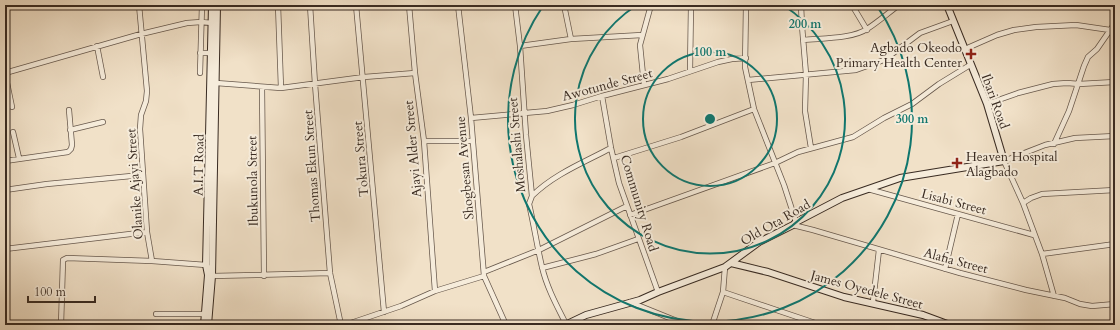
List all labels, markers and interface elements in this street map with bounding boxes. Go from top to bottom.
text: 200 m [789,16,822,32]
place label: Agbado Okeodo Primary Health Center [836,39,962,72]
text: 100 m [694,44,727,60]
marker: Agbado Okeodo Primary Health Center [965,48,977,60]
street label: Awotunde Street [560,64,654,106]
street label: Ibari Road [977,71,1013,132]
street label: Moshalashi Street [504,97,530,193]
street label: Ajayi Alder Street [400,100,426,198]
street label: Thomas Ekun Street [299,109,325,223]
text: 300 m [896,111,929,127]
centre of rings [703,112,717,126]
street label: Shogbesan Avenue [451,115,478,220]
street label: Tokura Street [349,120,373,197]
street label: Olanike Ajayi Street [122,128,148,240]
street label: A.I.T Road [189,134,209,196]
street label: Ibukunola Street [243,135,263,227]
place label: Heaven Hospital Alagbado [966,148,1058,181]
street label: Community Road [616,153,662,254]
marker: Heaven Hospital Alagbado [951,157,963,169]
street label: Lisabi Street [919,185,988,219]
street label: Old Ota Road [737,196,814,250]
street label: Alafia Street [922,244,990,278]
street label: James Oyedele Street [807,266,925,314]
scale bar [28,278,95,304]
text: 100 m [34,284,67,300]

